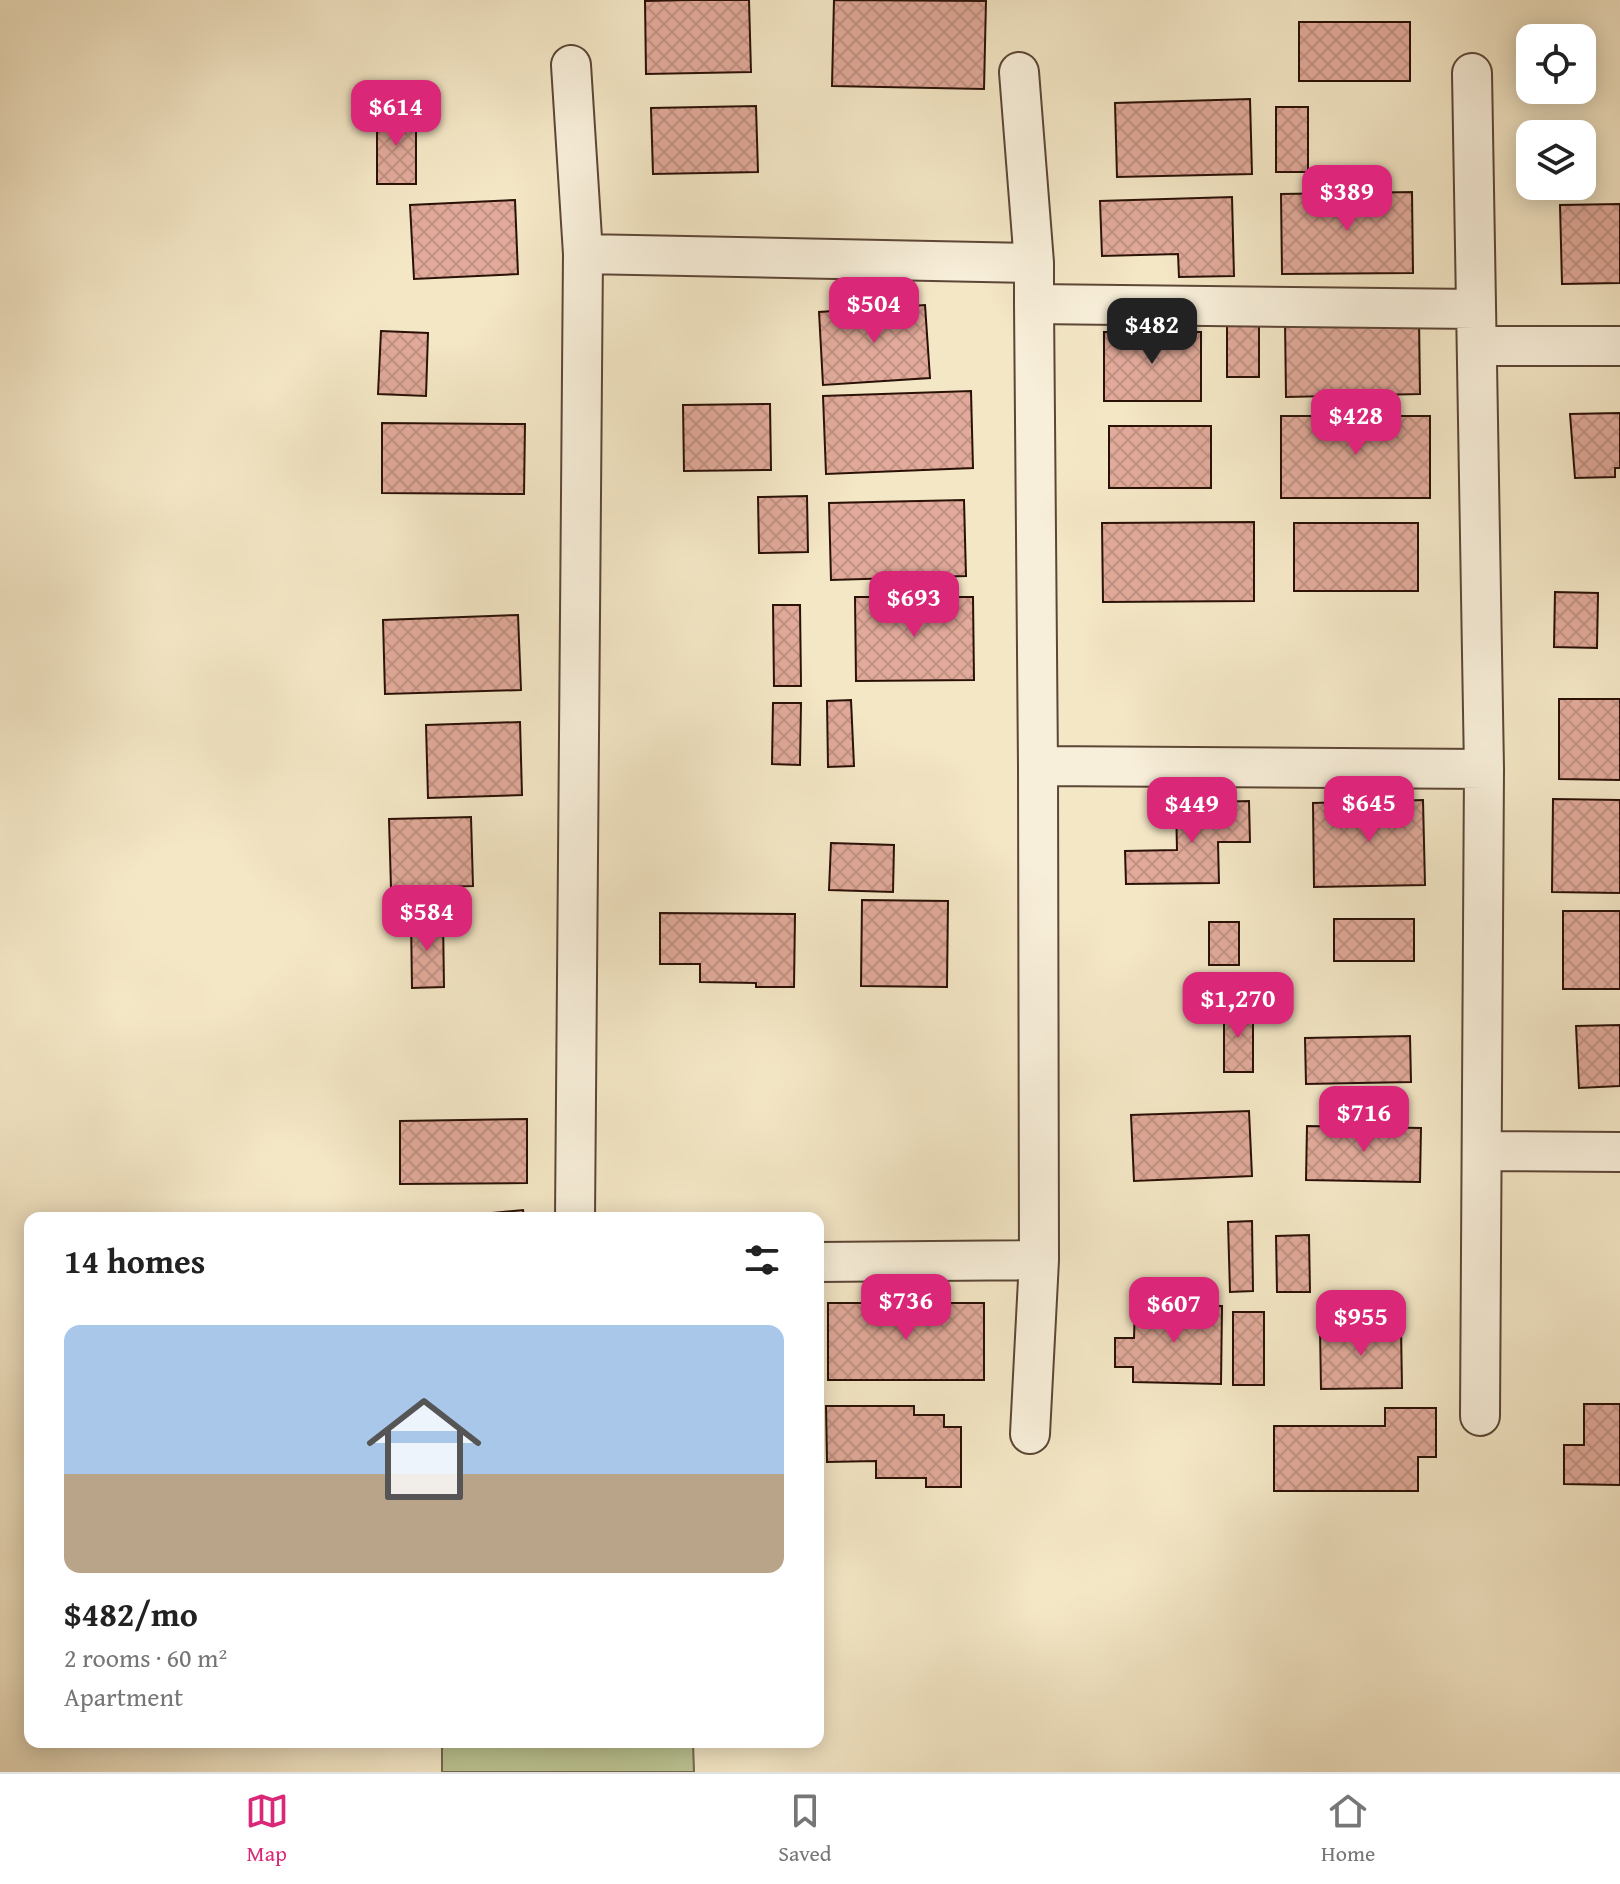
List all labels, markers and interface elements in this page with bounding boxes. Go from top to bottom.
map controls [1516,24,1596,200]
button: locate [1516,24,1596,104]
pin: $614 [349,80,443,148]
text: $614 [369,86,423,125]
button: layers [1516,120,1596,200]
pin: $389 [1300,165,1394,233]
text: $389 [1320,171,1374,210]
pin: $504 [827,277,921,345]
text: $504 [847,283,901,322]
pin: $482 [1105,298,1199,366]
text: $482 [1125,304,1179,343]
pin: $428 [1309,389,1403,457]
text: $428 [1329,395,1383,434]
pin: $693 [867,571,961,639]
text: $693 [887,577,941,616]
pin: $645 [1322,776,1416,844]
pin: $449 [1145,777,1239,845]
text: $645 [1342,782,1396,821]
text: $449 [1165,783,1219,822]
pin: $584 [380,885,474,953]
text: $584 [400,891,454,930]
pin: $1,270 [1173,972,1303,1040]
text: $1,270 [1201,978,1275,1017]
pin: $716 [1317,1086,1411,1154]
text: $716 [1337,1092,1391,1131]
text: 14 homes [64,1236,205,1285]
icon: filters [740,1238,784,1282]
pin: $736 [859,1274,953,1342]
pin: $607 [1127,1277,1221,1345]
text: $736 [879,1280,933,1319]
text: $607 [1147,1283,1201,1322]
pin: $955 [1314,1290,1408,1358]
text: $955 [1334,1296,1388,1335]
icon: home [352,1377,496,1521]
text: $482/mo [64,1589,198,1638]
text: 2 rooms · 60 m² [64,1638,227,1677]
text: Apartment [64,1677,183,1716]
tab: Map [245,1789,289,1869]
tab: Saved [778,1789,832,1869]
tab: Home [1321,1789,1375,1869]

